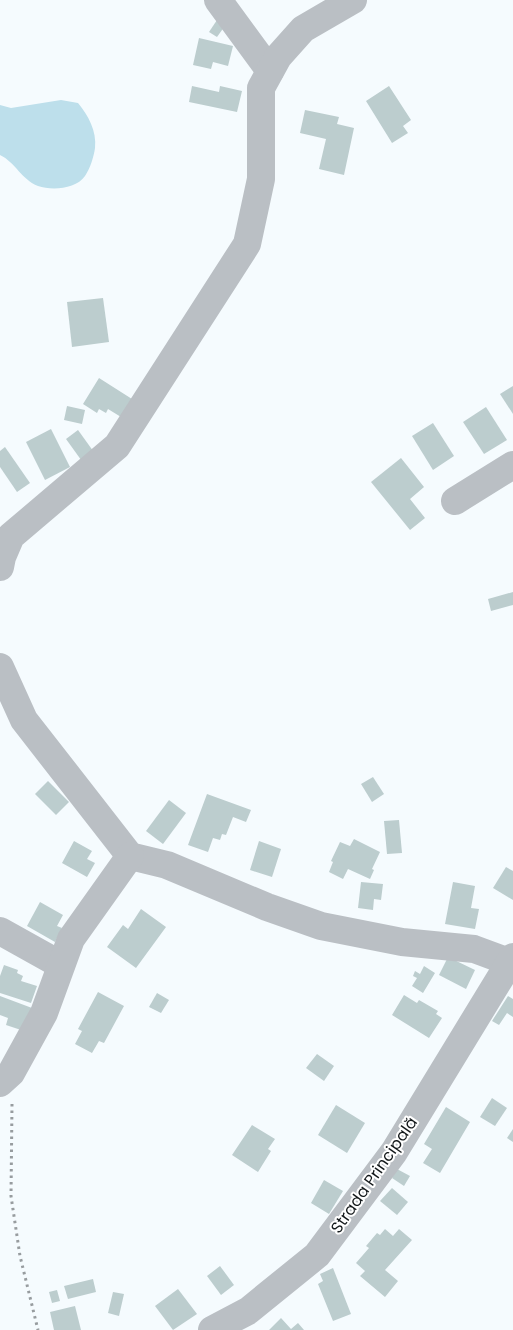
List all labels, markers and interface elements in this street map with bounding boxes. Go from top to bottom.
street label: Strada Principală [325,1112,423,1238]

